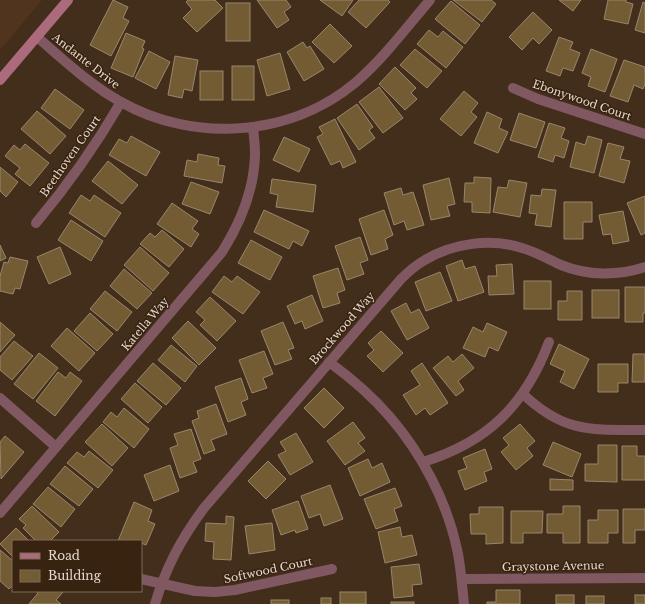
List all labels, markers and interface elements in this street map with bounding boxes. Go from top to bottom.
street label: Andante Drive [49,30,123,92]
street label: Ebonywood Court [531,76,634,124]
street label: Beethoven Court [37,112,104,199]
street label: Brockwood Way [307,289,377,367]
street label: Katella Way [118,294,172,354]
legend [12,540,142,592]
text: Road [48,548,80,563]
street label: Softwood Court [223,554,314,586]
street label: Graystone Avenue [502,558,604,574]
text: Building [48,568,102,583]

